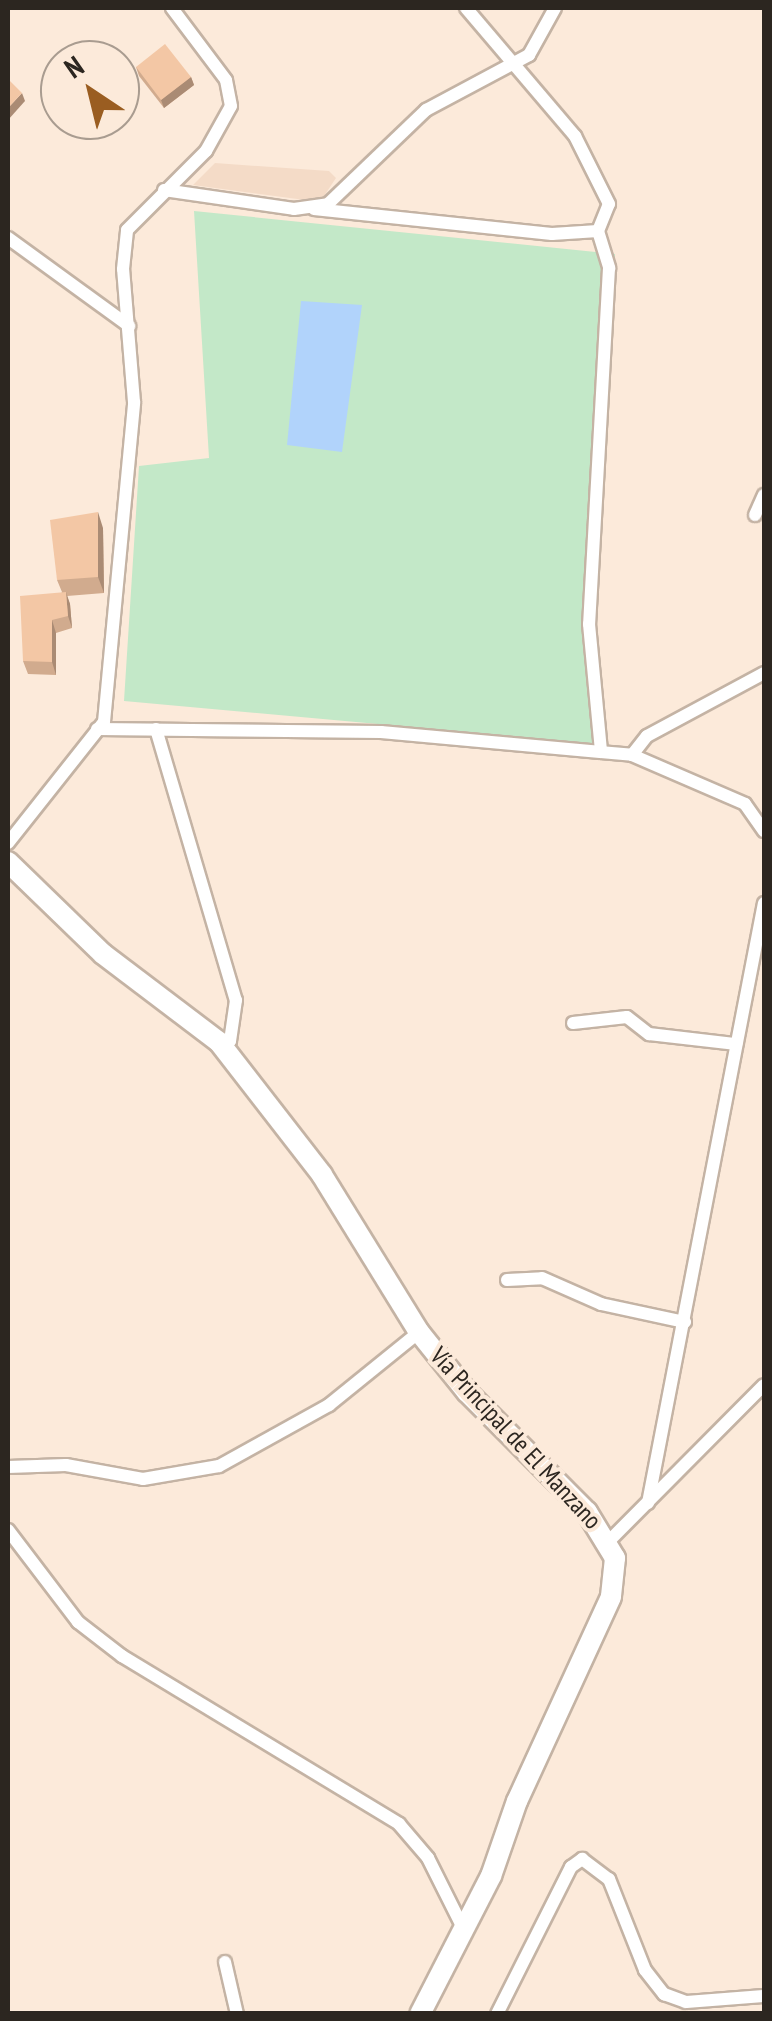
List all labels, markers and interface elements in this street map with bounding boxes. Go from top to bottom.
north arrow [40,40,140,140]
text: N [57,47,90,86]
street label: Vía Principal de El Manzano [424,1341,608,1535]

